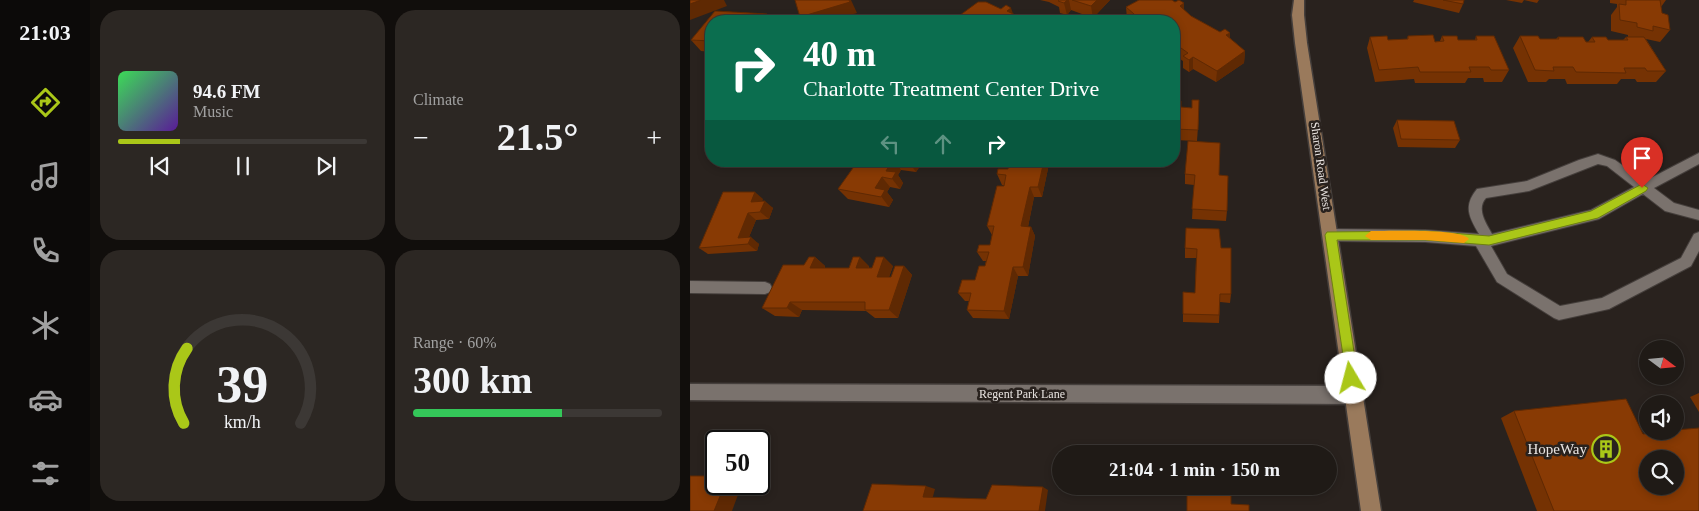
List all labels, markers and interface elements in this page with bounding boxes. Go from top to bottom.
text: 21:03 [19,20,71,45]
icon: right [720,35,785,100]
text: 40 m [803,35,876,74]
text: Charlotte Treatment Center Drive [803,76,1099,101]
text: 94.6 FM [193,81,261,102]
icon: directions [28,85,63,120]
text: Climate [413,91,464,108]
text: Music [193,103,233,120]
text: 21.5° [497,116,578,158]
street label: Sharon Road West [1308,121,1334,212]
text: − [413,122,429,153]
text: + [646,122,662,153]
icon: left [876,130,904,158]
icon: ahead [929,130,957,158]
icon: right [982,130,1010,158]
pin [1621,137,1663,188]
icon: arrive [1628,144,1656,172]
icon: previous [146,152,174,180]
icon: pause [229,152,257,180]
icon: next [312,152,340,180]
icon: music [28,159,63,194]
icon: phone [28,233,63,268]
icon: climate [28,308,63,343]
text: Range · 60% [413,334,497,351]
north arrow [1639,340,1684,385]
map controls [1639,340,1684,495]
position arrow [1324,351,1376,403]
text: 39 [217,356,269,413]
text: 300 km [413,359,532,401]
icon: car [28,382,63,417]
street label: Regent Park Lane [979,387,1065,401]
button: sound [1639,395,1684,440]
text: km/h [224,412,261,432]
speed limit sign: 50 [705,430,770,495]
building icon: HopeWay [1591,434,1621,464]
place label: HopeWay [1527,441,1587,457]
button: search [1639,450,1684,495]
icon: filters [28,456,63,491]
text: 21:04 · 1 min · 150 m [1109,459,1280,480]

